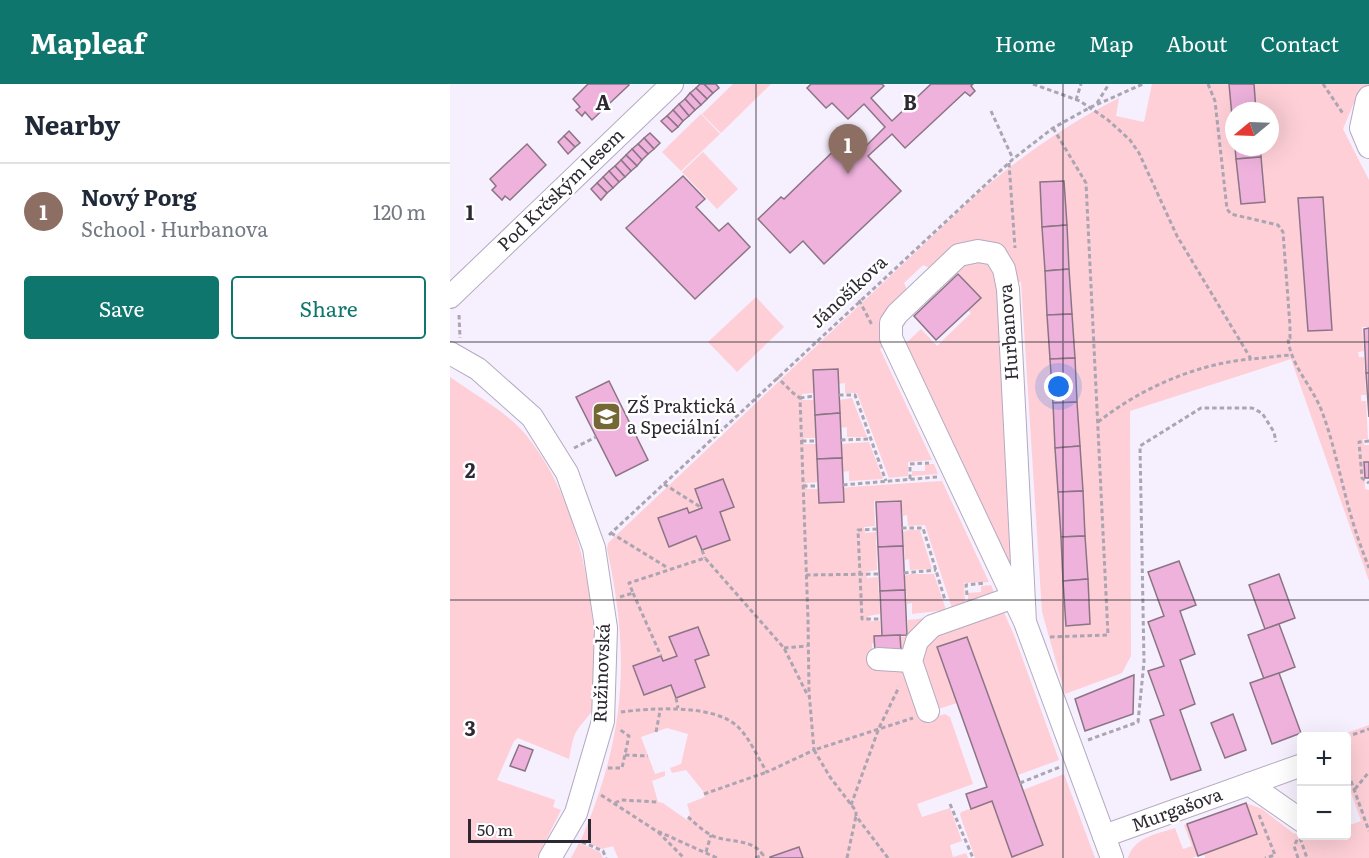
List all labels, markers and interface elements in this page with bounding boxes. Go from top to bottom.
text: Mapleaf [30,21,145,63]
text: Home [995,27,1056,58]
text: Map [1089,27,1133,58]
text: About [1166,27,1228,58]
text: Contact [1261,27,1339,58]
text: A [595,86,611,116]
text: B [903,86,917,116]
north arrow [1225,102,1279,156]
text: Nearby [24,104,120,143]
street label: Pod Krčským lesem [491,121,629,257]
pin: 1 [828,124,868,174]
text: Nový Porg [81,180,196,213]
text: 1 [39,196,48,226]
text: 120 m [373,196,426,226]
text: 1 [466,196,474,226]
text: School · Hurbanova [81,213,268,243]
street label: Jánošíkova [804,248,893,334]
button: Save [24,276,219,339]
button: Share [231,276,426,339]
street label: Hurbanova [991,283,1024,381]
your location [1044,372,1073,401]
place label: ZŠ Praktická a Speciální [627,392,736,440]
school or university icon: ZŠ Praktická a Speciální [590,401,622,433]
text: 2 [465,454,476,484]
street label: Ružinovská [585,622,616,723]
text: 3 [464,712,476,742]
map controls [1297,732,1351,840]
button: + [1297,732,1351,786]
street label: Murgašova [1127,780,1226,838]
button: − [1297,786,1351,840]
scale bar [468,816,591,844]
text: 50 m [477,817,513,841]

